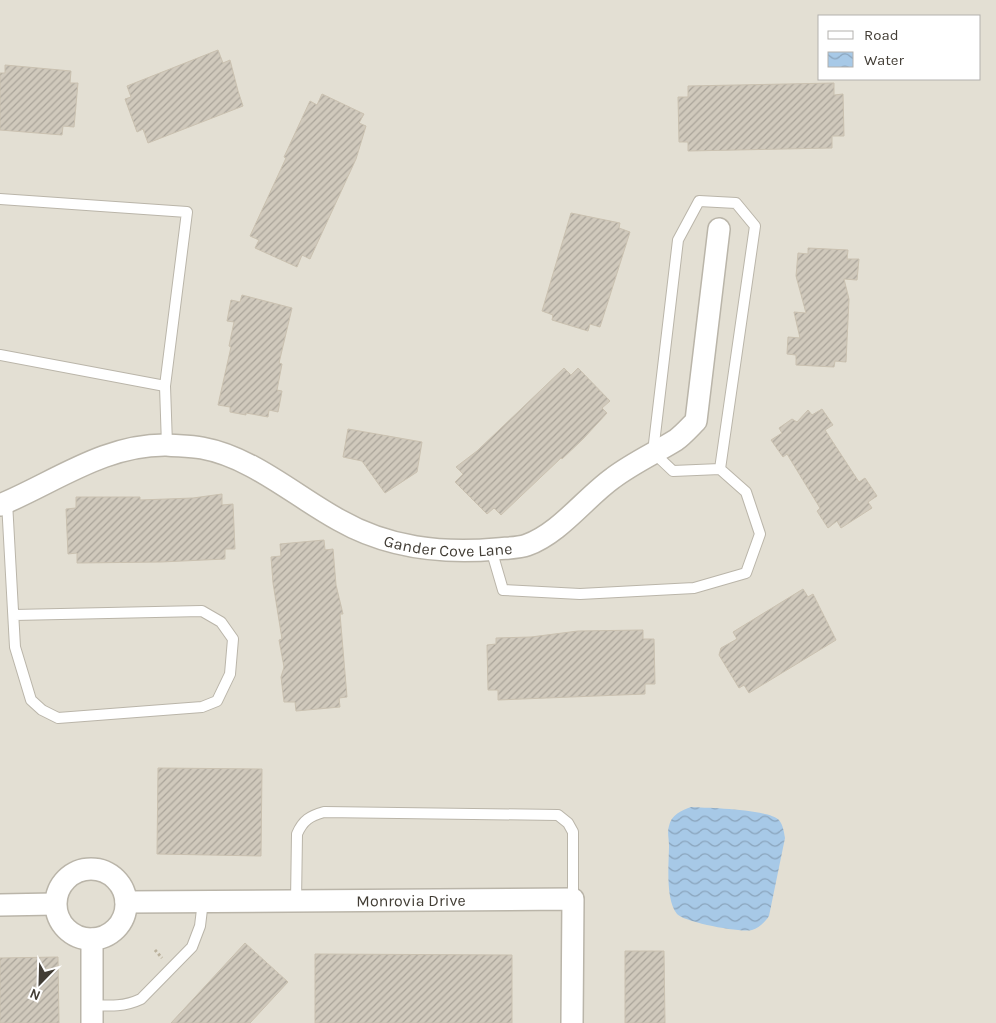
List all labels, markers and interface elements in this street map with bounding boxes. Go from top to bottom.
legend [818,15,981,80]
text: Road [864,26,899,44]
text: Water [864,51,905,69]
street label: Gander Cove Lane [382,531,513,561]
street label: Monrovia Drive [356,891,466,910]
north arrow [15,958,65,1008]
text: N [27,985,43,1004]

